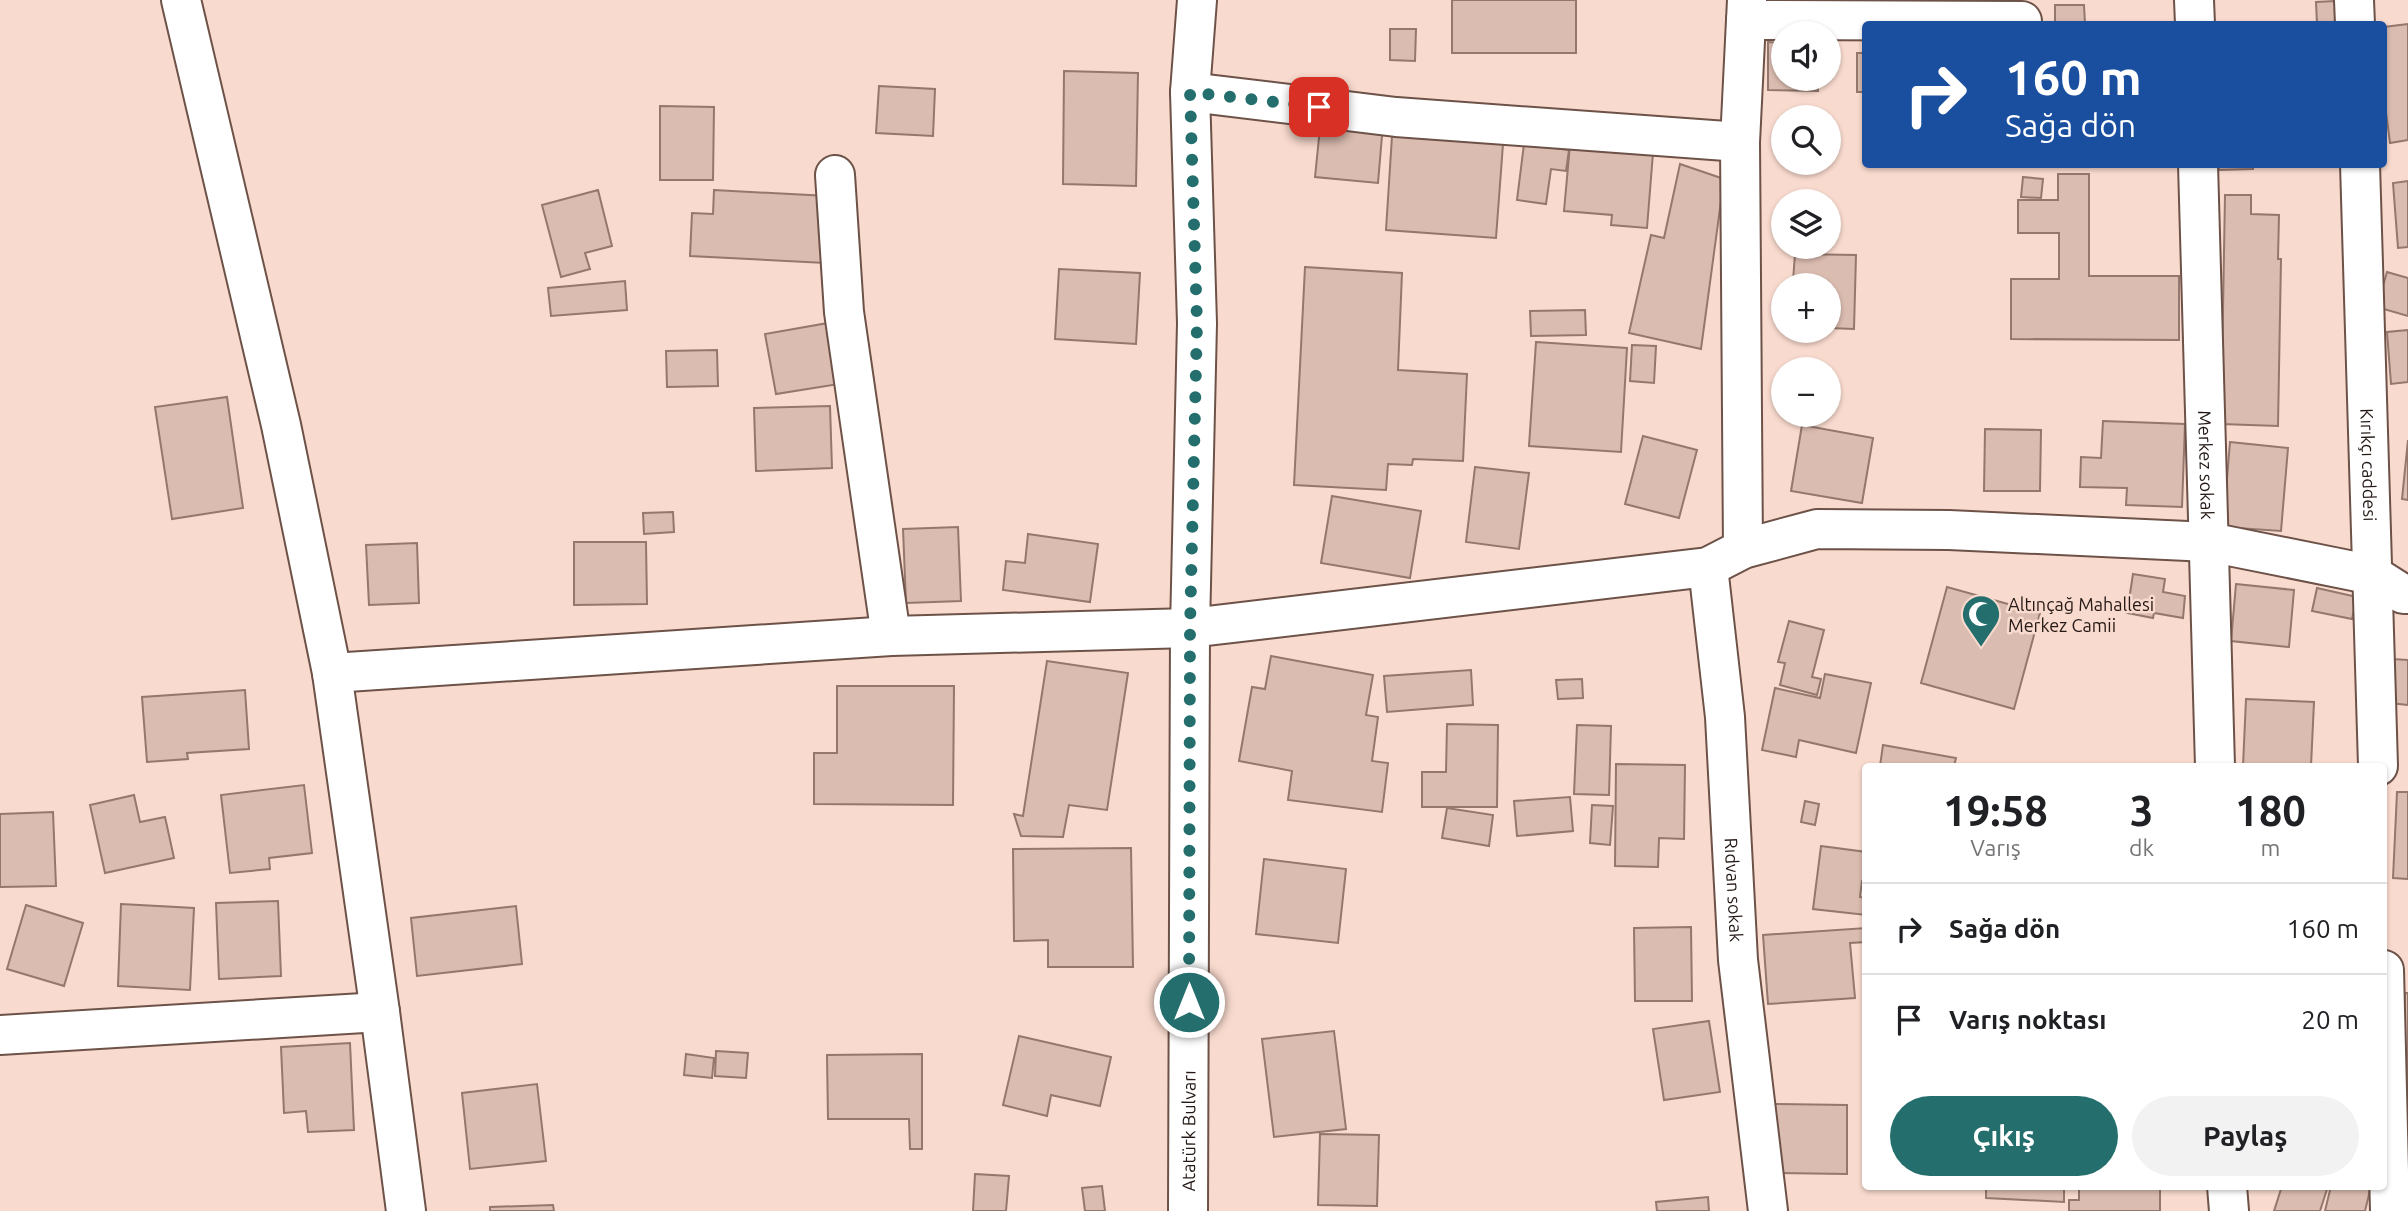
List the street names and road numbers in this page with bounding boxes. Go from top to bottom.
street label: Kırıkçı caddesi [2357,408,2381,522]
street label: Merkez sokak [2195,410,2218,520]
street label: Rıdvan sokak [1721,837,1747,942]
street label: Atatürk Bulvarı [1178,1070,1198,1192]

